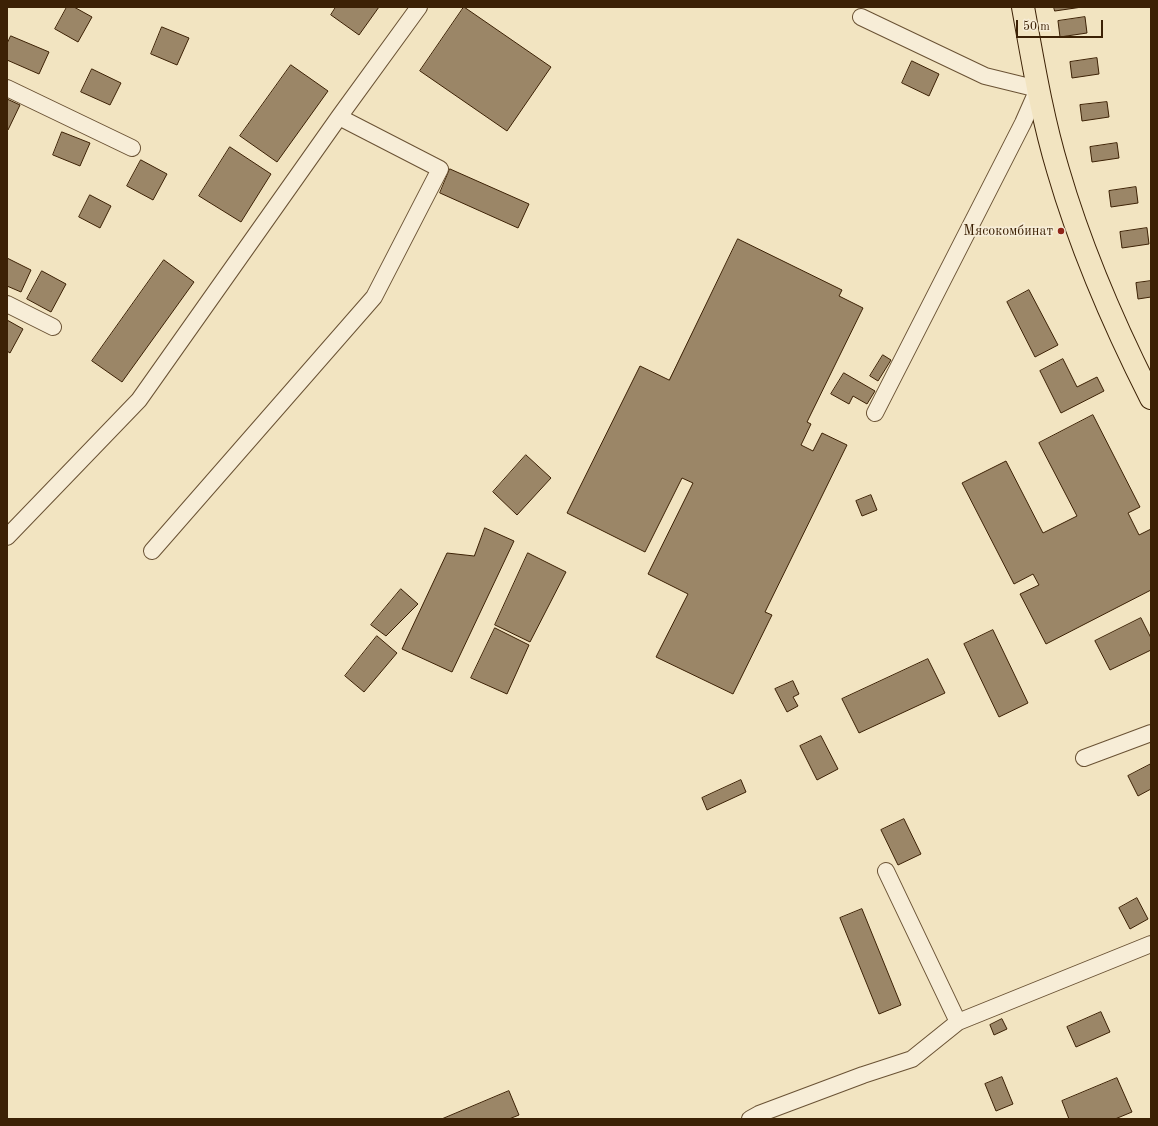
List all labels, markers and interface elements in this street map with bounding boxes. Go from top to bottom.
scale bar [1018,12,1105,38]
text: 50 m [1023,21,1050,33]
place label: Мясокомбинат [963,223,1053,239]
marker: Мясокомбинат [1056,226,1066,236]

